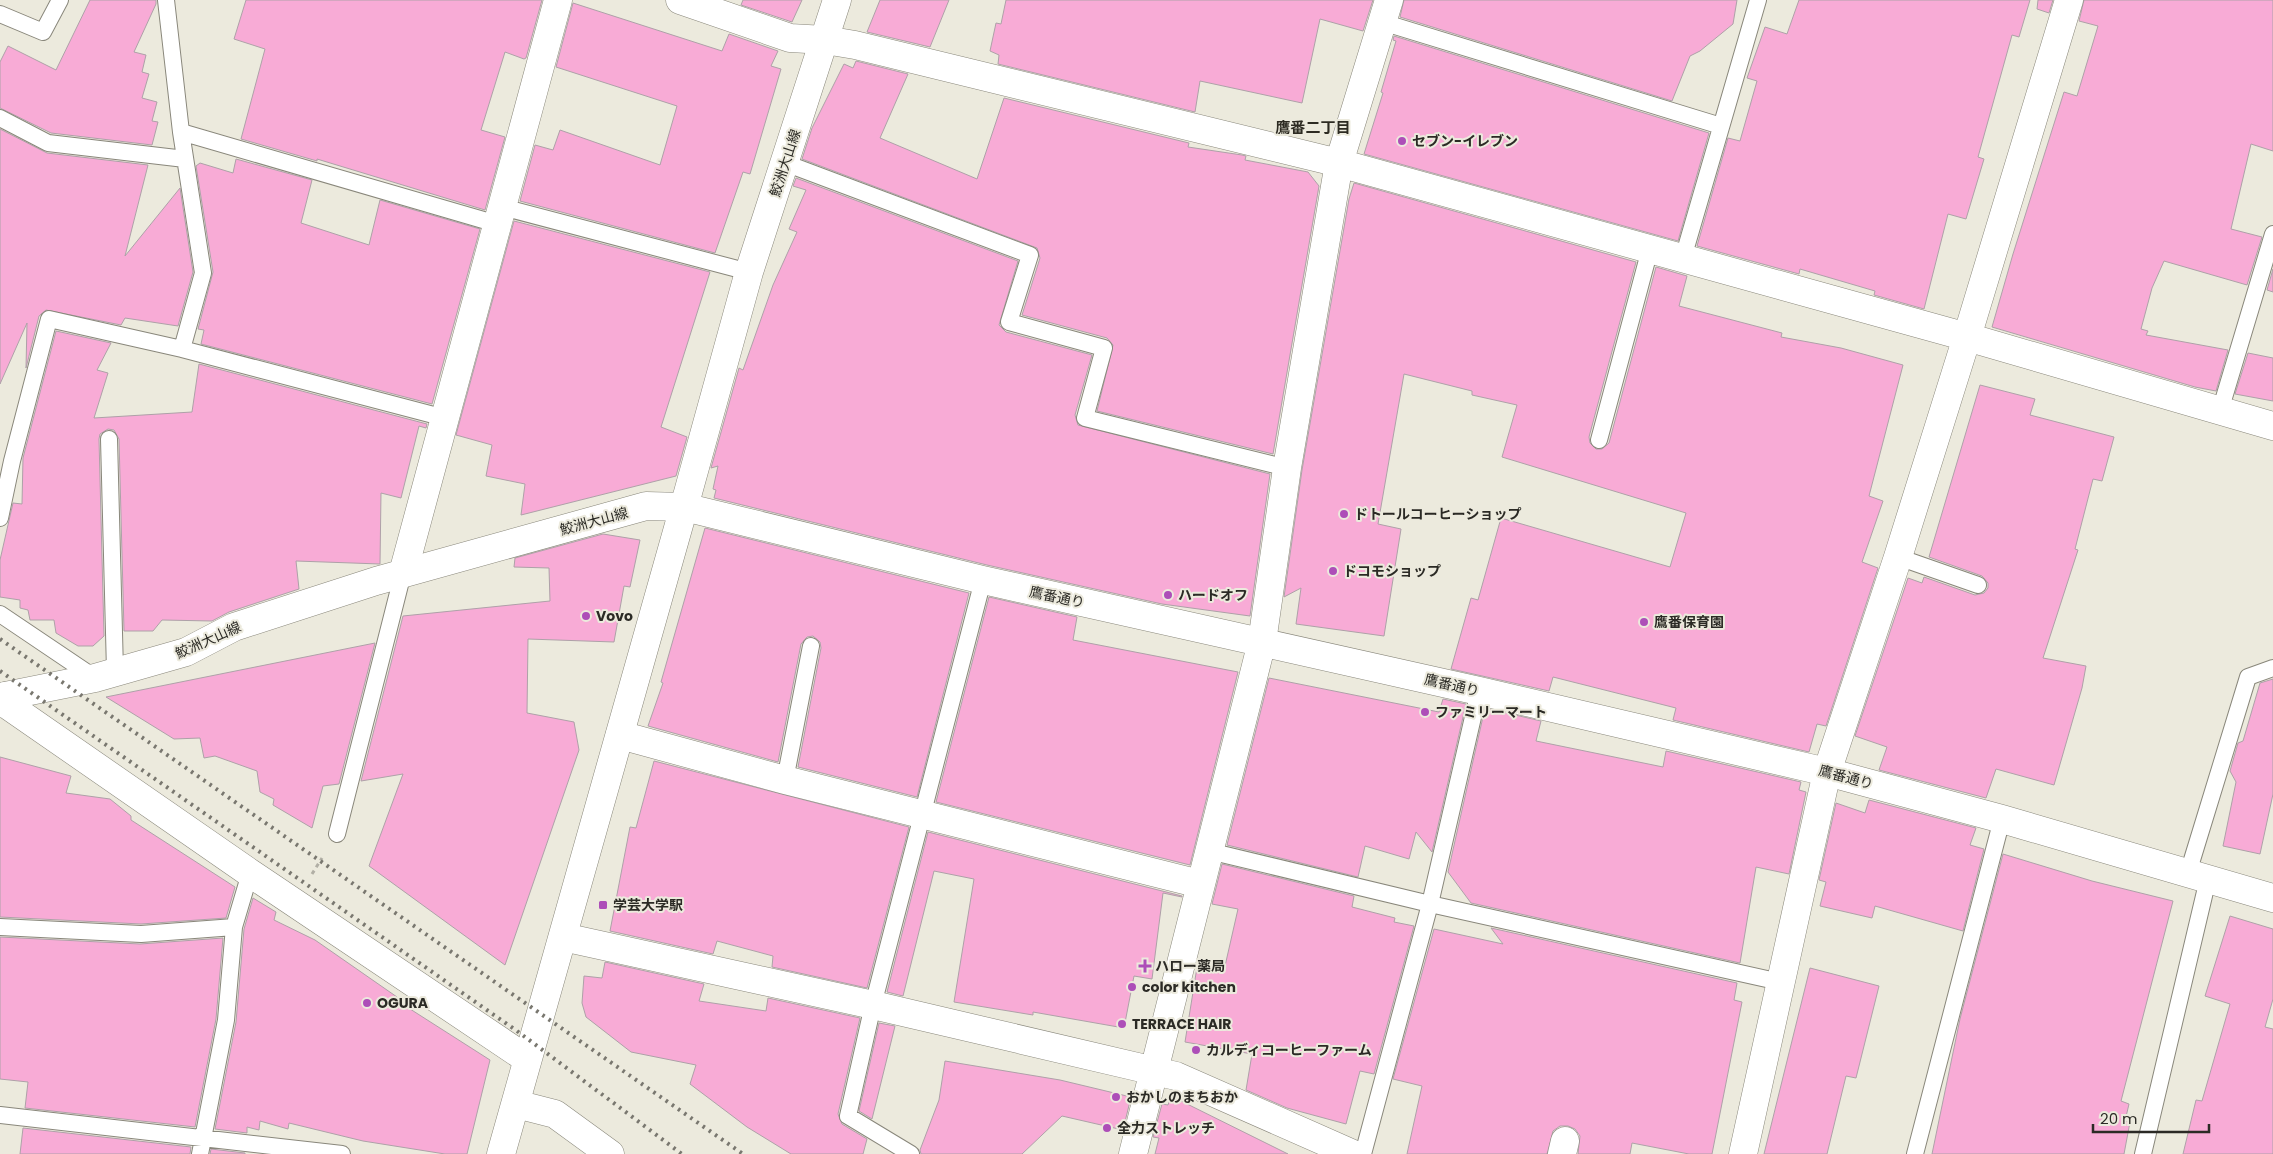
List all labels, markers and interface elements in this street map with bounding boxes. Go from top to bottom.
district label: 鷹番二丁目 [1275,117,1351,138]
street label: 鮫洲大山線 [765,127,805,199]
place label: セブン-イレブン [1412,131,1518,151]
marker: セブン-イレブン [1396,135,1408,147]
street label: 鮫洲大山線 [558,502,630,540]
place label: ドトールコーヒーショップ [1354,504,1521,524]
marker: ドトールコーヒーショップ [1338,508,1350,520]
place label: ドコモショップ [1343,561,1441,581]
marker: ドコモショップ [1327,565,1339,577]
street label: 鷹番通り [1028,581,1086,613]
place label: ハードオフ [1178,585,1248,605]
marker: ハードオフ [1162,589,1174,601]
place label: Vovo [596,606,633,626]
marker: Vovo [580,610,592,622]
place label: 鷹番保育園 [1654,612,1724,632]
marker: 鷹番保育園 [1638,616,1650,628]
street label: 鮫洲大山線 [172,617,244,663]
street label: 鷹番通り [1422,669,1482,701]
place label: ファミリーマート [1435,702,1547,722]
marker: ファミリーマート [1419,706,1431,718]
street label: 鷹番通り [1816,760,1876,794]
place label: 学芸大学駅 [613,895,683,915]
marker: 学芸大学駅 [597,899,609,911]
place label: ハロー薬局 [1155,956,1225,976]
marker: ハロー薬局 [1139,960,1151,972]
place label: color kitchen [1142,977,1236,997]
marker: color kitchen [1126,981,1138,993]
place label: OGURA [377,993,429,1013]
marker: OGURA [361,997,373,1009]
place label: TERRACE HAIR [1132,1014,1231,1034]
marker: TERRACE HAIR [1116,1018,1128,1030]
place label: カルディコーヒーファーム [1206,1040,1372,1060]
marker: カルディコーヒーファーム [1190,1044,1202,1056]
place label: おかしのまちおか [1126,1087,1238,1107]
marker: おかしのまちおか [1110,1091,1122,1103]
scale bar [2093,1102,2209,1134]
text: 20 m [2100,1108,2138,1129]
place label: 全力ストレッチ [1117,1118,1215,1138]
marker: 全力ストレッチ [1101,1122,1113,1134]

